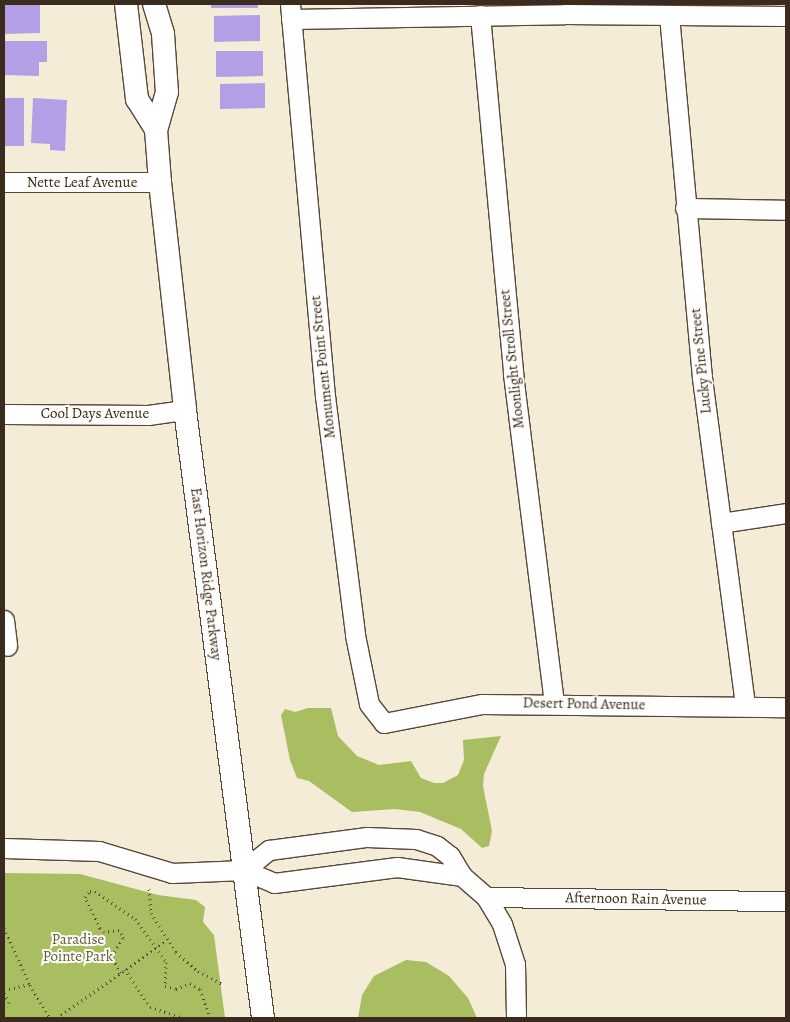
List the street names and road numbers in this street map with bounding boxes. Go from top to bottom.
street label: Nette Leaf Avenue [27,174,137,192]
street label: Moonlight Stroll Street [496,288,528,430]
street label: Monument Point Street [307,295,339,439]
street label: Lucky Pine Street [686,307,716,415]
street label: Cool Days Avenue [41,405,149,423]
street label: East Horizon Ridge Parkway [186,487,226,661]
street label: Desert Pond Avenue [523,694,645,714]
street label: Afternoon Rain Avenue [565,889,707,909]

